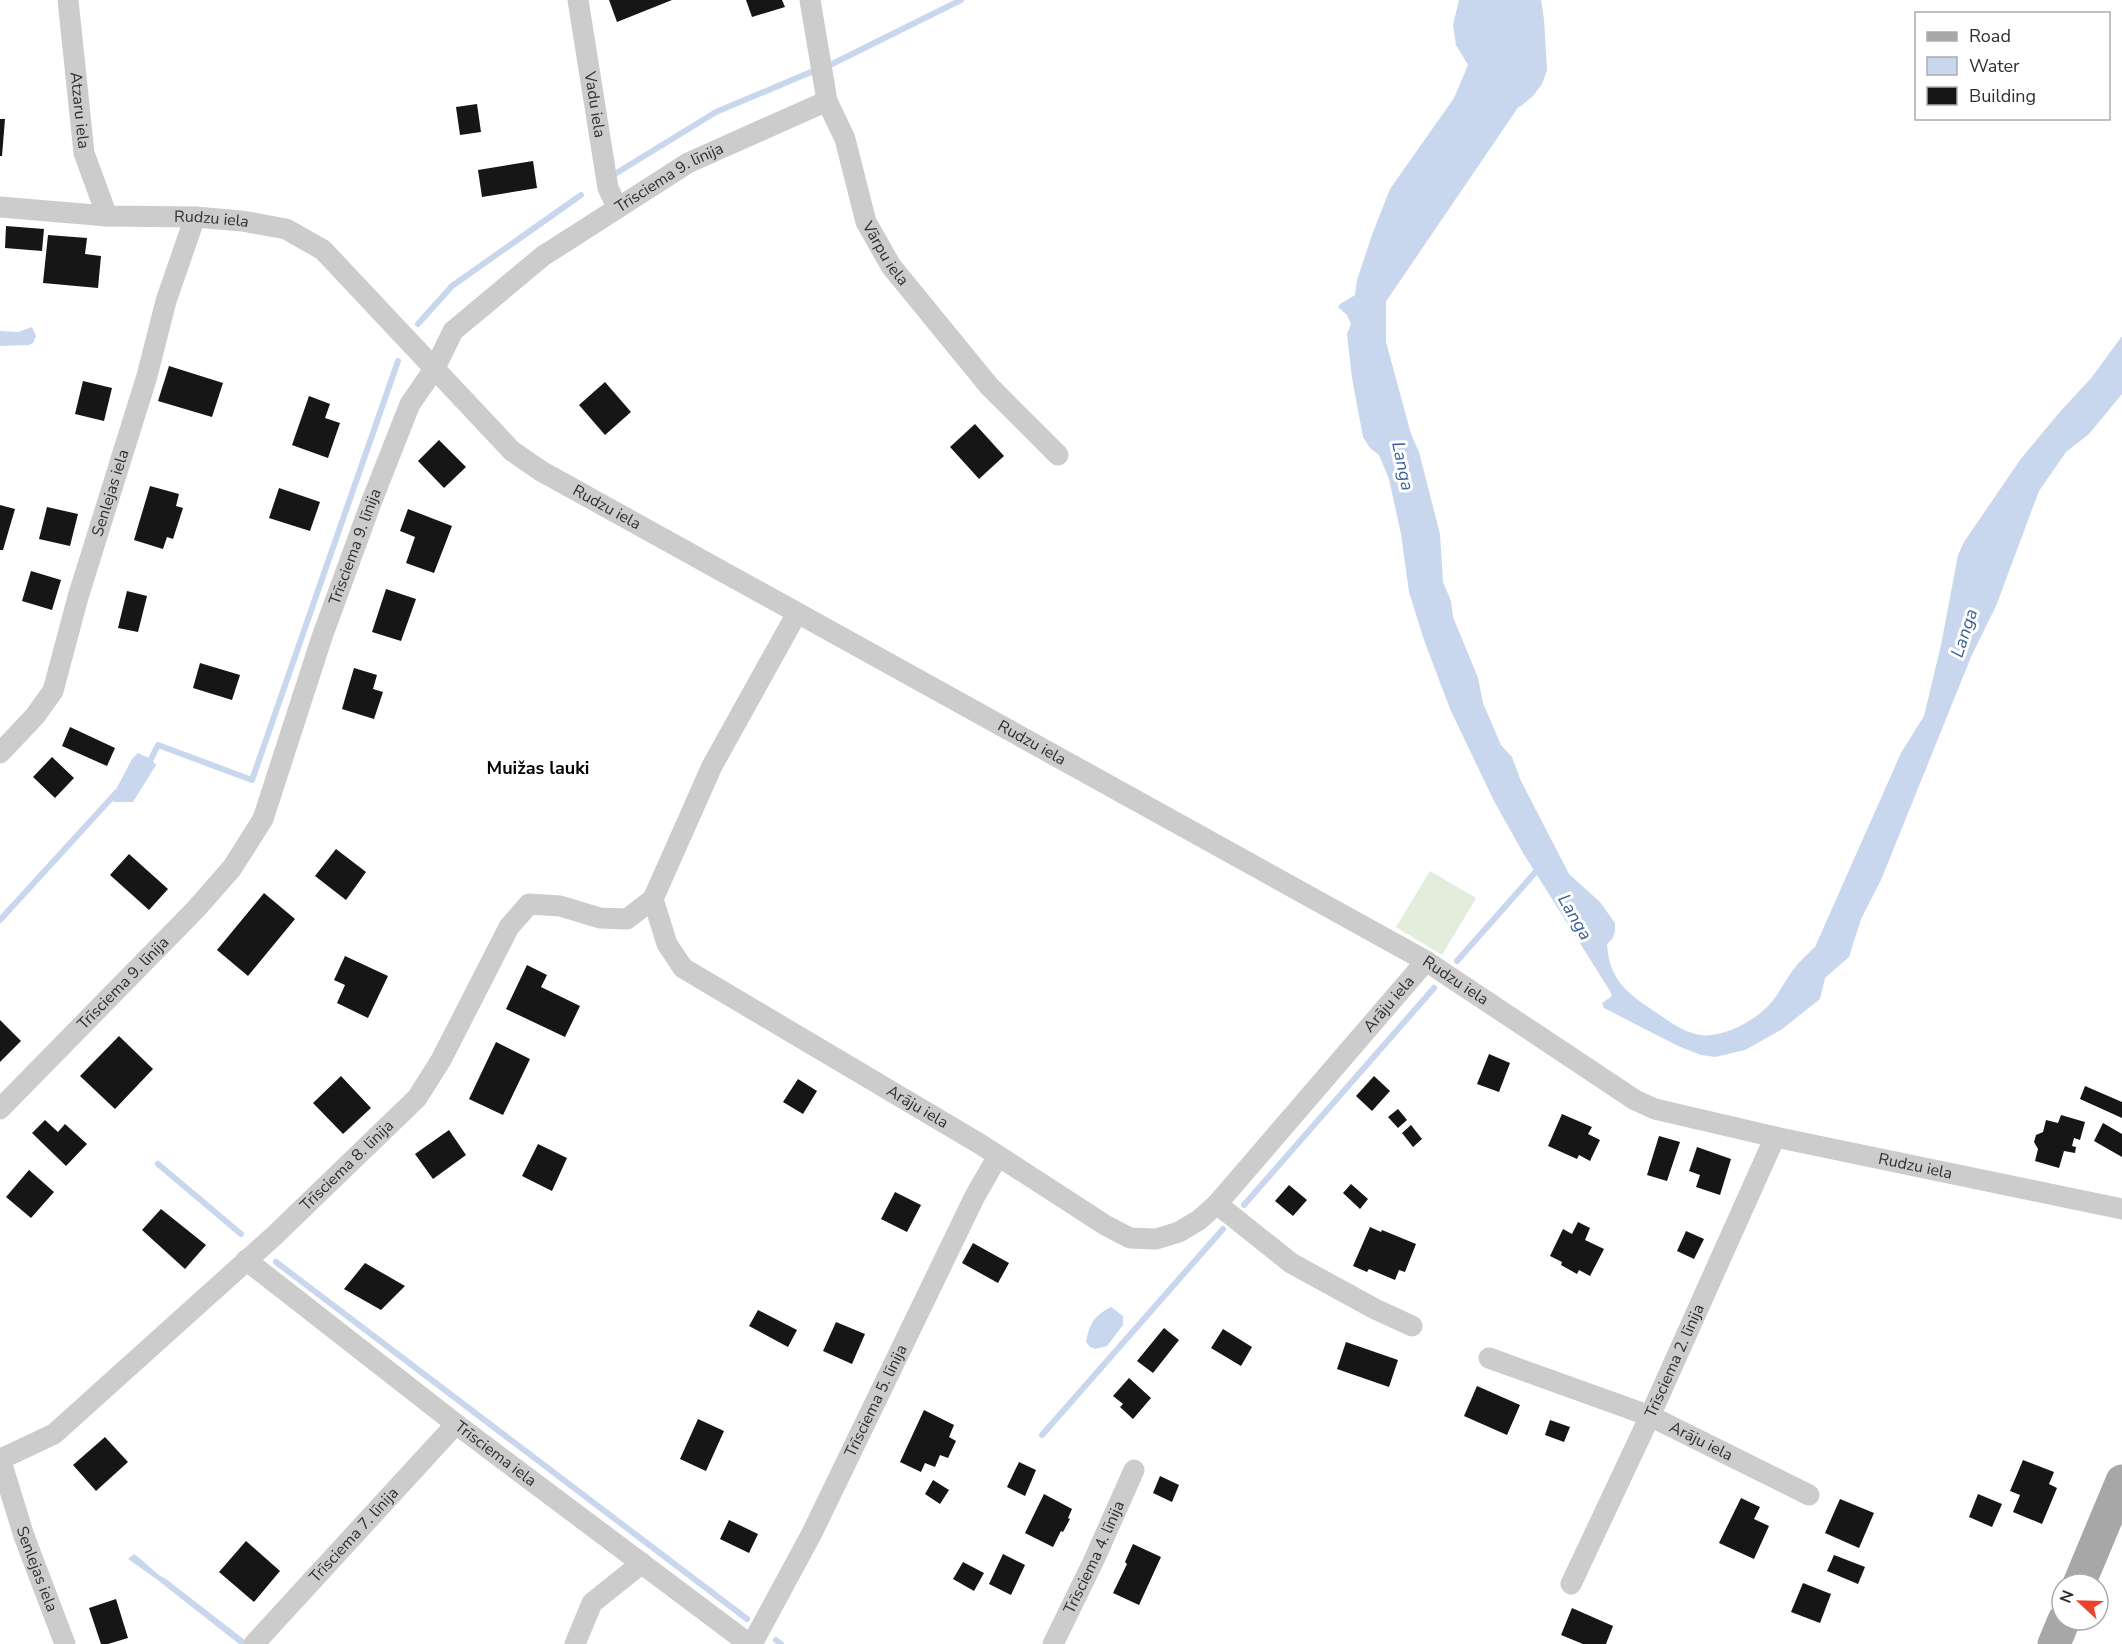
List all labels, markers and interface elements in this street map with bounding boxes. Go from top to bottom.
legend [1915,12,2110,120]
text: Road [1969,24,2011,48]
text: Water [1969,54,2020,78]
street label: Vadu iela [578,69,611,139]
street label: Atzaru iela [65,71,95,150]
text: Building [1969,84,2036,108]
street label: Trīsciema 9. līnija [611,138,727,218]
street label: Rudzu iela [174,206,251,233]
street label: Vārpu iela [856,216,914,290]
water label: Langa [1386,439,1420,493]
street label: Senlejas iela [87,447,134,539]
street label: Rudzu iela [569,480,645,535]
street label: Trīsciema 9. līnija [324,485,387,608]
water label: Langa [1945,606,1983,660]
street label: Rudzu iela [994,715,1070,771]
district label: Muižas lauki [487,756,589,780]
water label: Langa [1552,890,1598,944]
street label: Trīsciema 9. līnija [72,932,174,1035]
street label: Rudzu iela [1418,951,1493,1011]
street label: Arāju iela [1358,971,1420,1037]
street label: Arāju iela [883,1080,952,1134]
street label: Trīsciema 8. līnija [295,1115,399,1216]
street label: Rudzu iela [1876,1148,1954,1185]
street label: Trīsciema 2. līnija [1640,1301,1710,1421]
street label: Trīsciema 5. līnija [839,1341,912,1461]
street label: Trīsciema iela [450,1416,541,1492]
street label: Arāju iela [1666,1416,1736,1466]
street label: Trīsciema 7. līnija [305,1482,404,1588]
street label: Trīsciema 4. līnija [1058,1497,1130,1618]
street label: Senlejas iela [11,1523,63,1615]
north arrow [2050,1572,2110,1632]
text: N [2055,1587,2079,1606]

